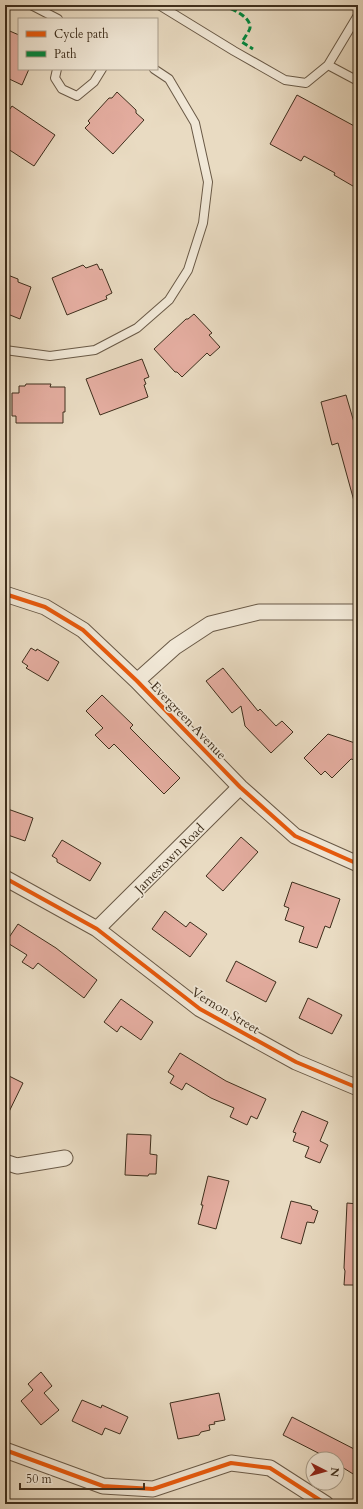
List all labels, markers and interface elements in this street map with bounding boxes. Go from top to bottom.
legend [18,18,158,70]
text: Cycle path [54,26,109,42]
text: Path [54,46,77,62]
street label: Evergreen Avenue [146,678,230,764]
street label: Jamestown Road [129,820,209,899]
street label: Vernon Street [188,983,263,1038]
north arrow [305,1451,345,1491]
scale bar [20,1465,144,1491]
text: N [326,1466,342,1478]
text: 50 m [26,1471,53,1487]

